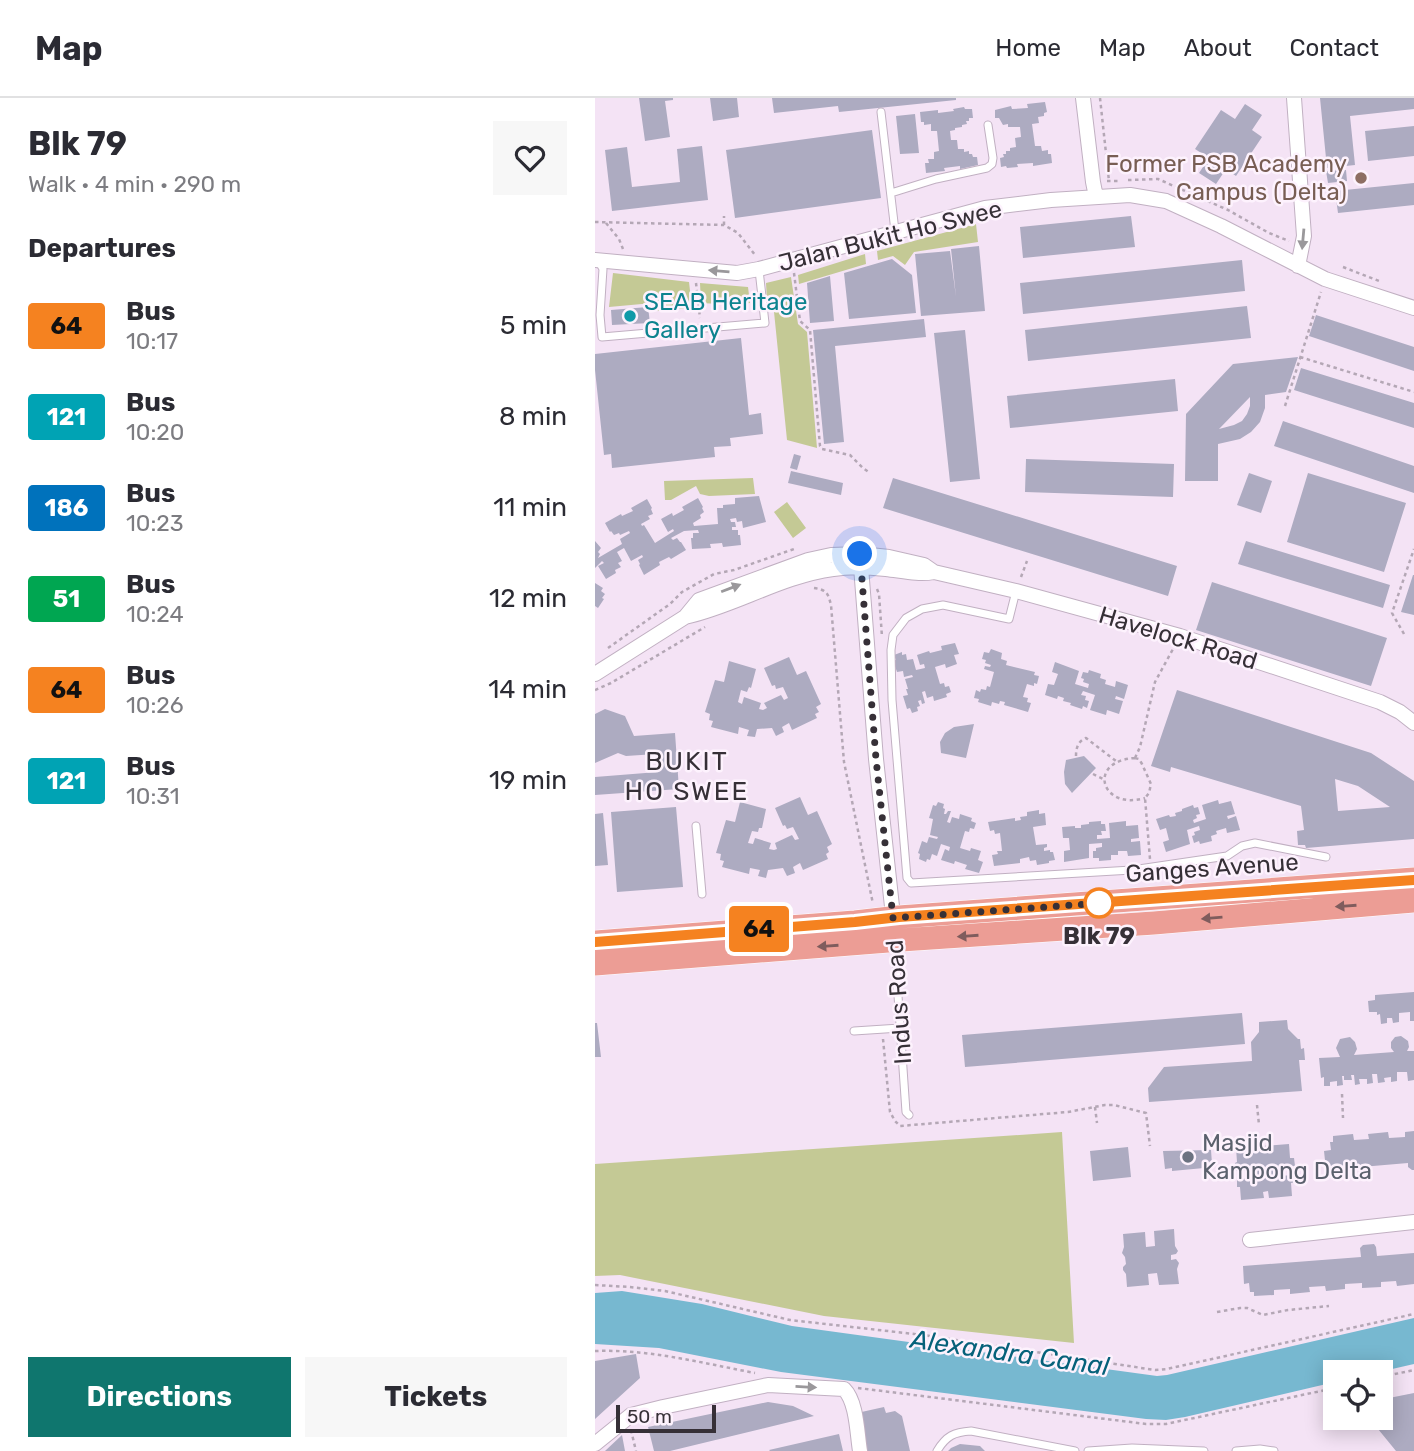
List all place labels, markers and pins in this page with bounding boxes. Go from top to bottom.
place label: Former PSB Academy Campus (Delta) [1105,150,1347,206]
marker: Former PSB Academy Campus (Delta) [1353,170,1369,186]
place label: SEAB Heritage Gallery [644,288,807,344]
marker: SEAB Heritage Gallery [622,308,638,324]
marker: Blk 79 [1084,888,1114,918]
place label: Blk 79 [1063,922,1135,950]
place label: Masjid Kampong Delta [1202,1129,1372,1185]
marker: Masjid Kampong Delta [1180,1149,1196,1165]

